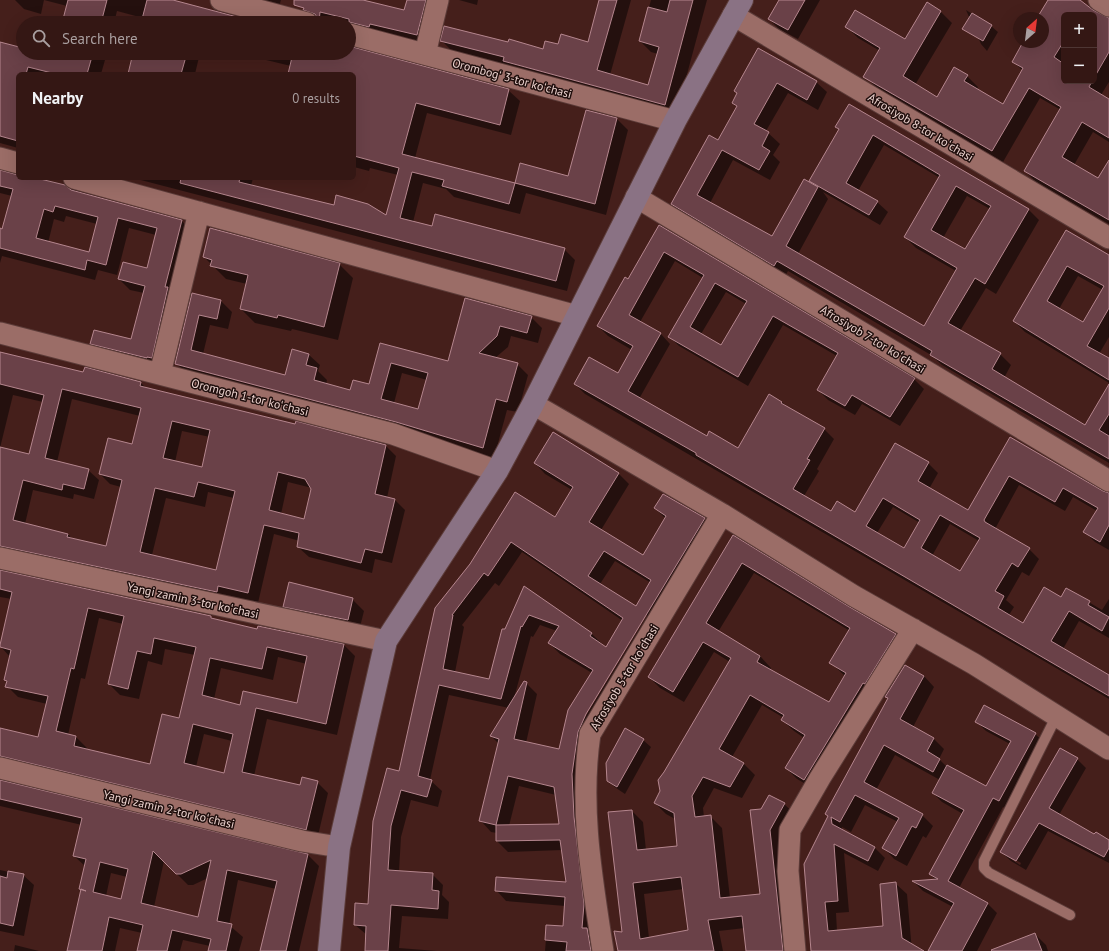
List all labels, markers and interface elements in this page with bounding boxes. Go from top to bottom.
north arrow [1013,12,1049,48]
map controls [1061,12,1097,84]
button: + [1061,12,1097,48]
search box [16,16,356,60]
icon: search [30,27,52,49]
text: Search here [62,29,138,48]
button: − [1061,48,1097,84]
street label: Orombogʻ 3-tor koʻchasi [451,55,573,101]
text: Nearby [32,87,83,109]
text: 0 results [292,90,340,107]
street label: Afrosiyob 8-tor koʻchasi [865,90,977,164]
street label: Afrosiyob 7-tor koʻchasi [818,302,928,376]
street label: Oromgoh 1-tor koʻchasi [190,375,310,419]
street label: Yangi zamin 3-tor koʻchasi [126,579,260,621]
street label: Afrosiyob 5-tor koʻchasi [587,621,661,733]
street label: Yangi zamin 2-tor koʻchasi [102,787,236,831]

